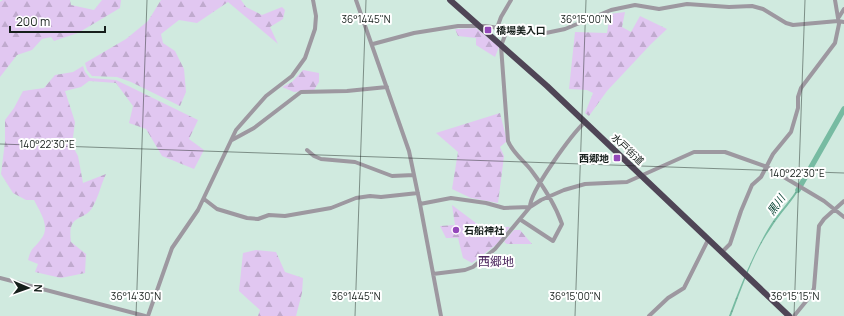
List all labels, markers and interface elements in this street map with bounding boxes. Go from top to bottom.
scale bar [10,8,105,34]
text: 36°14'45"N [341,12,391,26]
text: 36°15'00"N [560,12,612,26]
text: 200 m [16,13,50,30]
place label: 橋場美入口 [496,23,546,37]
marker: 橋場美入口 [483,25,493,35]
street label: 水戸街道 [609,130,647,168]
text: 140°22'30"E [19,137,75,151]
place label: 西郷地 [579,151,609,165]
marker: 西郷地 [612,153,622,163]
text: 140°22'30"E [769,166,825,180]
water label: 黒川 [763,191,789,218]
place label: 石船神社 [464,223,505,237]
marker: 石船神社 [451,225,461,235]
district label: 西郷地 [478,253,514,270]
north arrow [8,268,48,308]
text: N [31,284,46,293]
text: 36°14'30"N [111,289,161,303]
text: 36°14'45"N [331,289,381,303]
text: 36°15'00"N [549,289,601,303]
text: 36°15'15"N [771,289,819,303]

